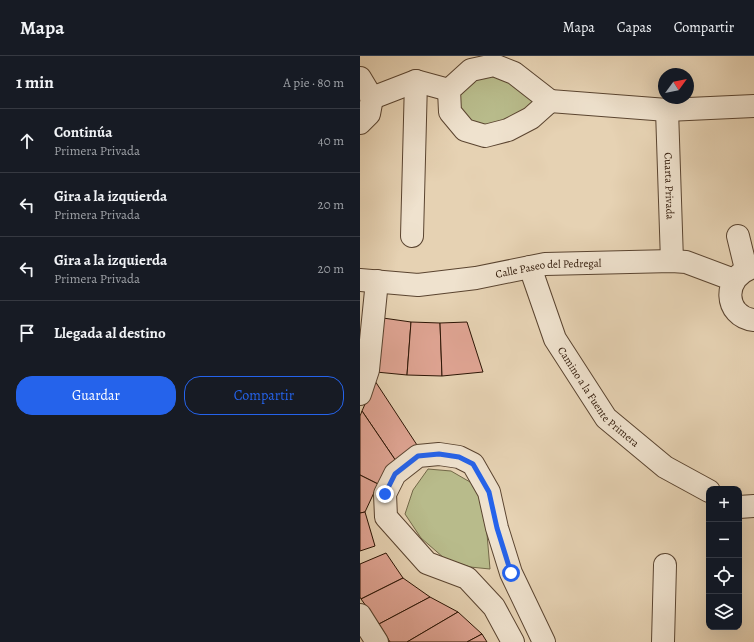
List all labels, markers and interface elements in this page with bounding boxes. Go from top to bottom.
text: Mapa [20,15,64,41]
text: Mapa [563,18,595,37]
text: Capas [617,18,652,37]
text: Compartir [674,18,734,37]
north arrow [658,68,694,104]
text: 1 min [16,71,54,94]
text: A pie · 80 m [283,74,344,91]
text: Continúa [54,122,112,142]
icon: ahead [16,130,38,152]
text: 40 m [318,132,344,149]
text: Primera Privada [54,142,140,159]
street label: Cuarta Privada [660,152,678,221]
text: Gira a la izquierda [54,186,167,206]
icon: left [16,194,38,216]
text: 20 m [318,196,344,213]
text: Primera Privada [54,206,140,223]
text: Gira a la izquierda [54,250,167,270]
street label: Calle Paseo del Pedregal [494,256,602,282]
icon: left [16,258,38,280]
text: 20 m [318,260,344,277]
text: Primera Privada [54,270,140,287]
icon: arrive [16,322,38,344]
text: Llegada al destino [54,323,166,343]
street label: Camino a la Fuente Primera [554,344,643,451]
button: Guardar [16,376,176,415]
button: Compartir [184,376,344,415]
route end [376,485,394,503]
map controls [706,486,742,630]
button: + [706,486,742,522]
button: − [706,522,742,558]
button: locate [706,558,742,594]
route start [502,564,520,582]
button: layers [706,594,742,630]

